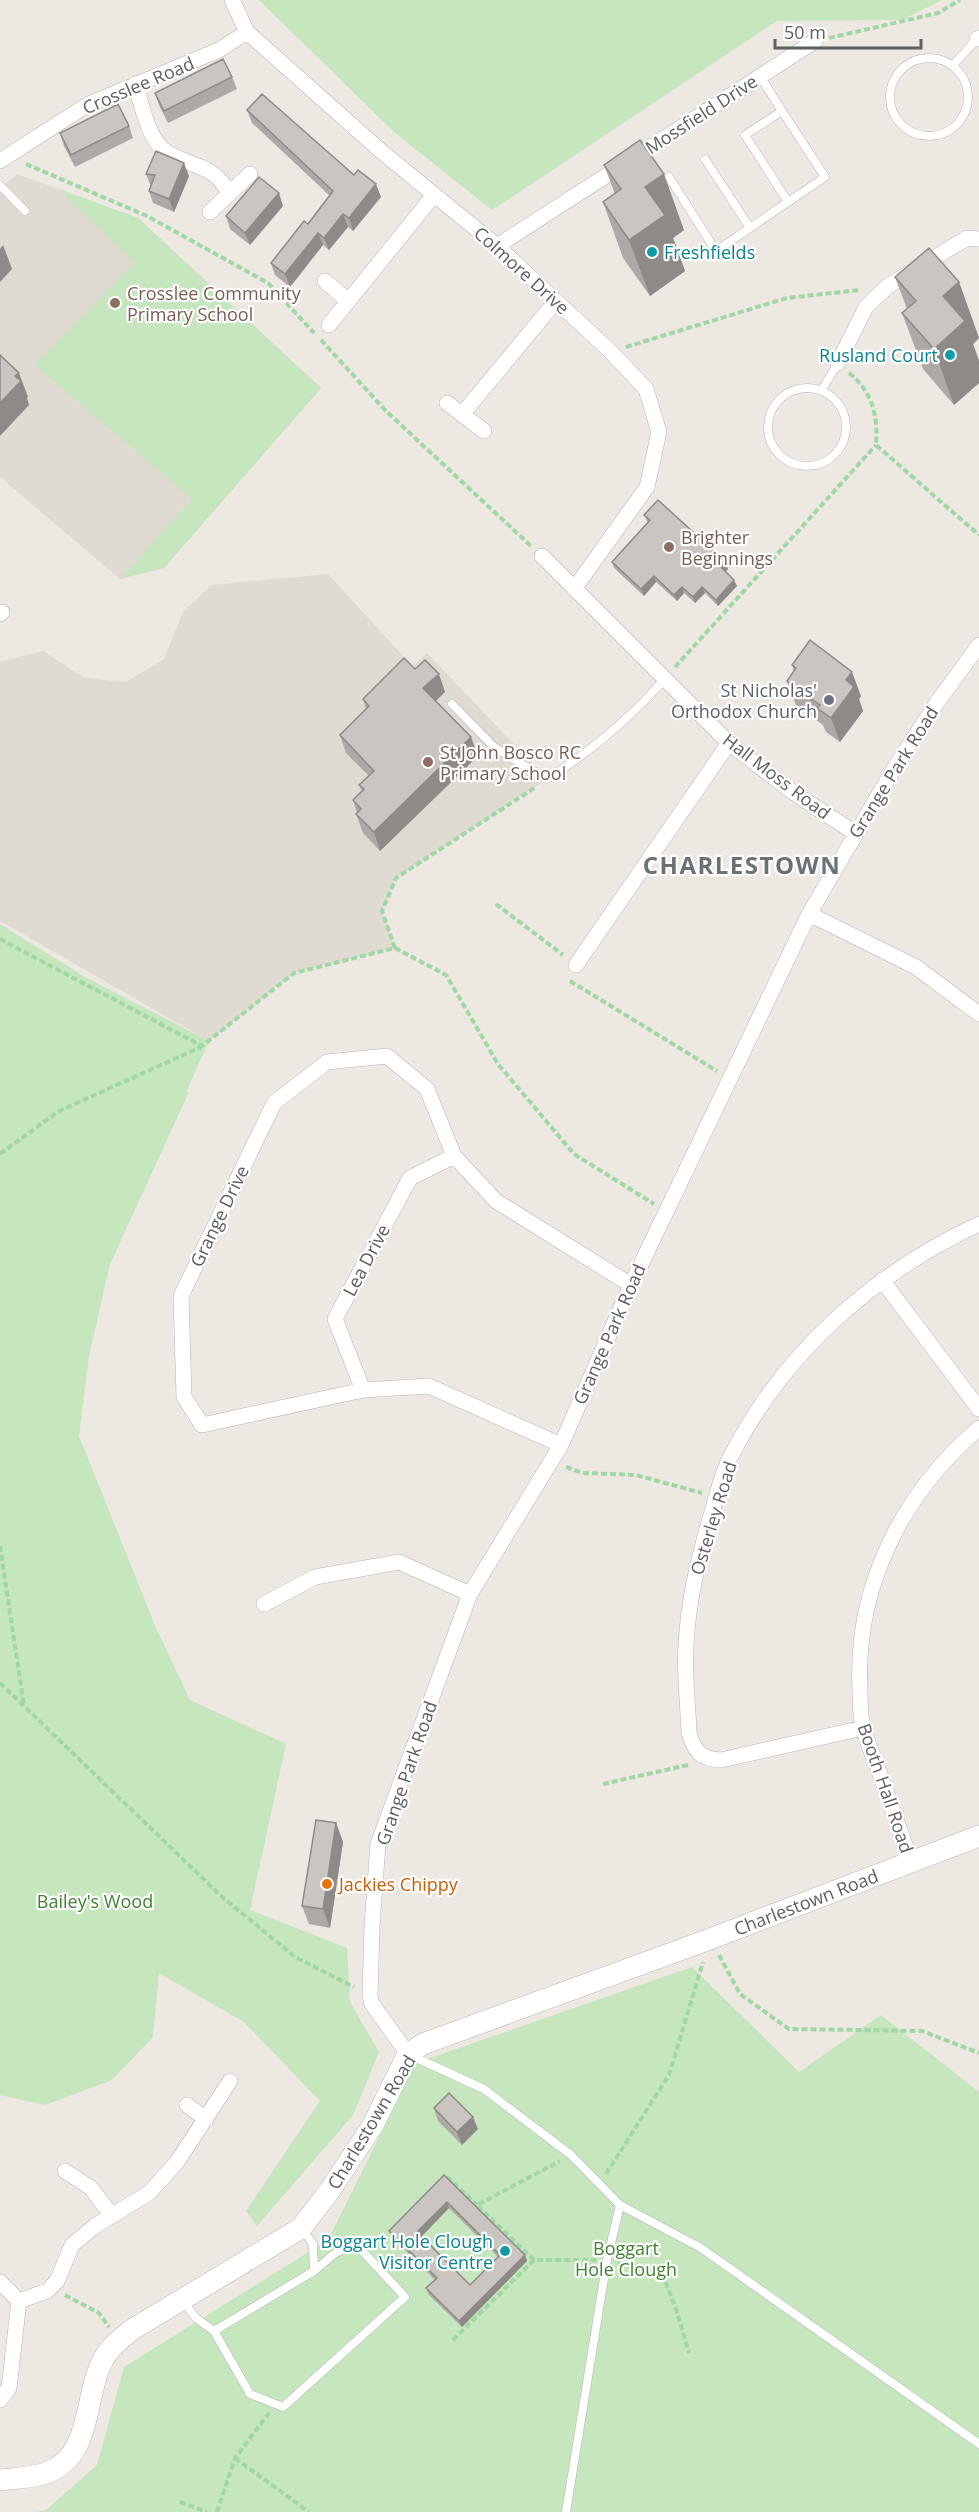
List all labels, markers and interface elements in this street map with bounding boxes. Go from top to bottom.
scale bar [775,12,920,50]
text: 50 m [784,20,826,44]
street label: Crosslee Road [79,51,197,119]
street label: Mossfield Drive [640,69,762,159]
street label: Colmore Drive [469,221,575,319]
place label: Freshfields [664,240,755,264]
marker: Freshfields [645,245,659,259]
place label: Crosslee Community Primary School [127,281,302,326]
marker: Crosslee Community Primary School [108,296,122,310]
place label: Rusland Court [819,343,938,367]
marker: Rusland Court [943,348,957,362]
place label: Brighter Beginnings [681,525,773,570]
marker: Brighter Beginnings [662,540,676,554]
place label: St Nicholas' Orthodox Church [671,678,817,723]
marker: St Nicholas' Orthodox Church [822,693,836,707]
street label: Grange Park Road [843,701,943,843]
street label: Hall Moss Road [718,728,836,824]
place label: St John Bosco RC Primary School [440,740,581,785]
marker: St John Bosco RC Primary School [421,755,435,769]
district label: CHARLESTOWN [643,848,841,881]
street label: Grange Drive [184,1161,254,1271]
street label: Lea Drive [337,1220,395,1300]
street label: Grange Park Road [567,1260,651,1408]
street label: Osterley Road [684,1458,742,1578]
street label: Grange Park Road [370,1698,442,1848]
street label: Booth Hall Road [853,1720,919,1856]
street label: Charlestown Road [730,1863,882,1941]
place label: Jackies Chippy [337,1872,459,1896]
marker: Jackies Chippy [320,1877,334,1891]
park label: Bailey's Wood [37,1889,153,1913]
street label: Charlestown Road [321,2050,421,2194]
place label: Boggart Hole Clough Visitor Centre [321,2229,493,2274]
park label: Boggart Hole Clough [575,2236,677,2281]
marker: Boggart Hole Clough Visitor Centre [498,2244,512,2258]

